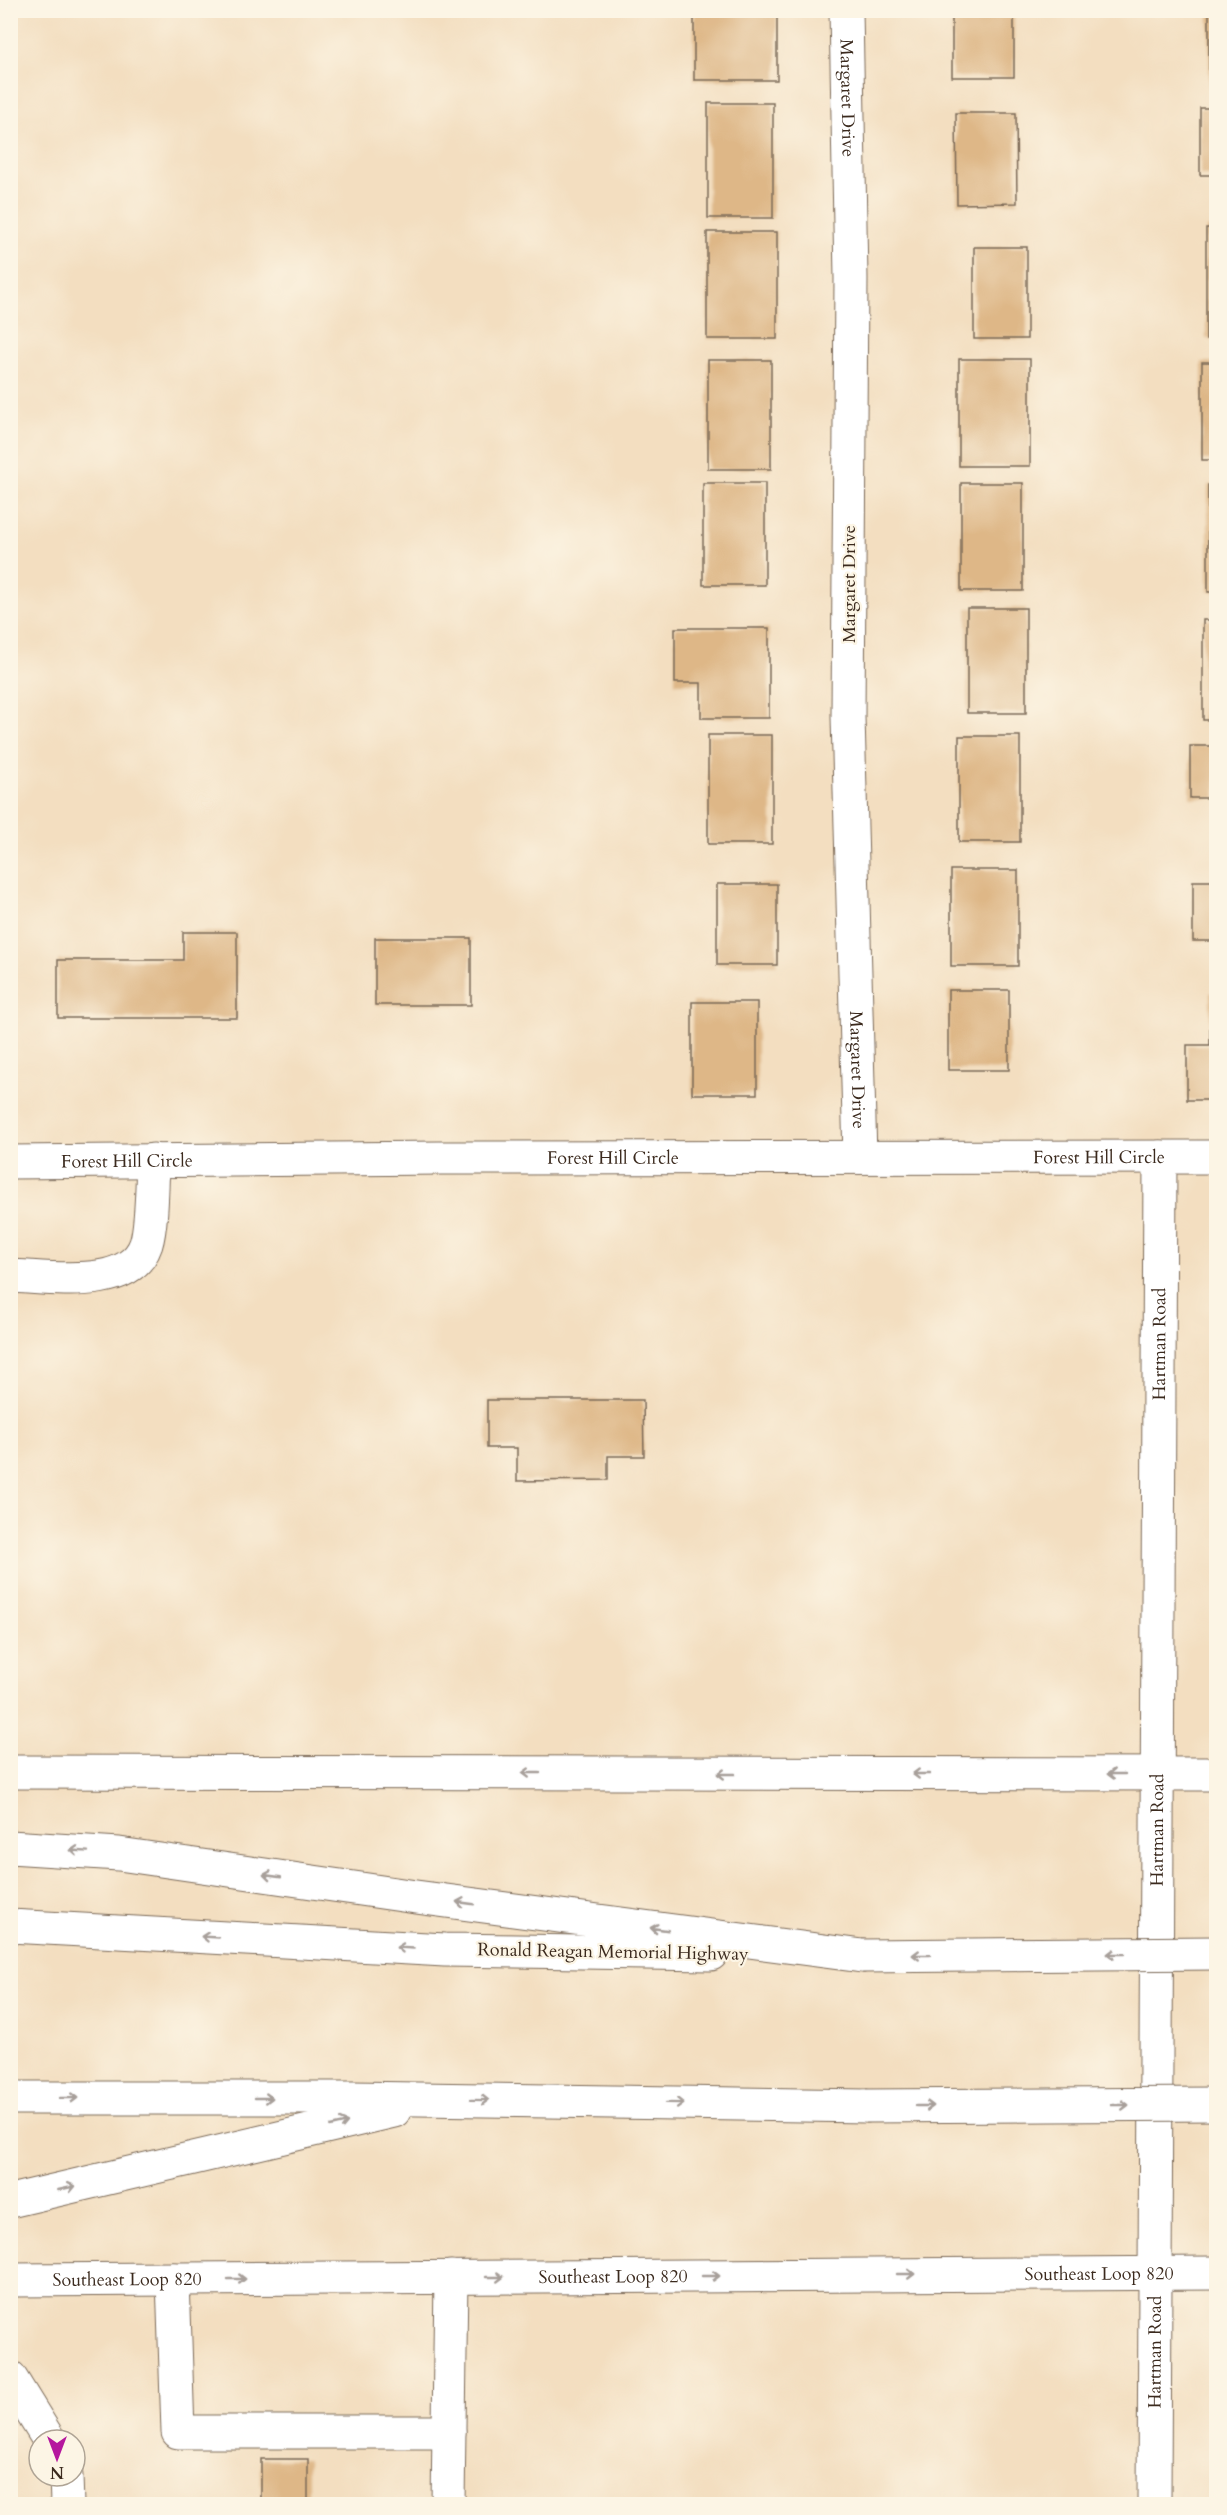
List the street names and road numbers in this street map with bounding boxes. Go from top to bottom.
street label: Margaret Drive [834,39,861,157]
street label: Margaret Drive [837,525,862,643]
street label: Margaret Drive [844,1010,872,1129]
street label: Forest Hill Circle [547,1145,679,1170]
street label: Forest Hill Circle [1033,1145,1165,1170]
street label: Forest Hill Circle [61,1148,193,1174]
street label: Hartman Road [1146,1287,1172,1400]
street label: Hartman Road [1144,1773,1170,1886]
street label: Ronald Reagan Memorial Highway [477,1937,749,1967]
street label: Southeast Loop 820 [1024,2261,1174,2287]
street label: Southeast Loop 820 [538,2264,688,2289]
street label: Southeast Loop 820 [52,2266,202,2292]
street label: Hartman Road [1142,2295,1167,2408]

